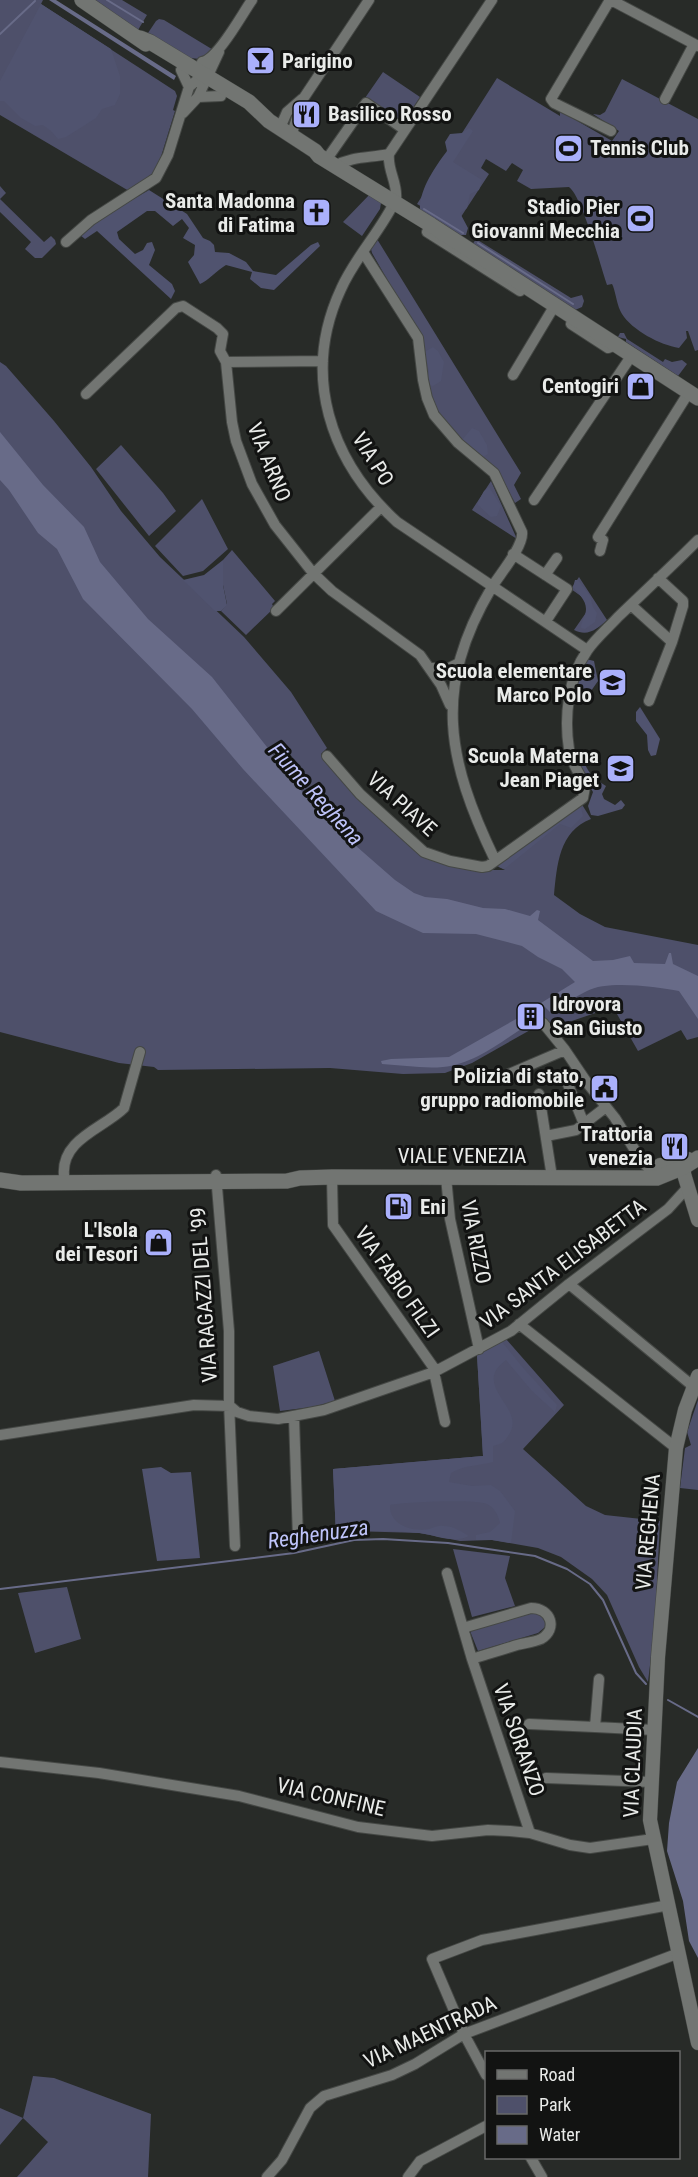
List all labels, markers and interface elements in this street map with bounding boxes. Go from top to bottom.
bar icon: Parigino [245,45,277,77]
place label: Parigino [282,49,353,73]
restaurant icon: Basilico Rosso [291,98,323,130]
place label: Basilico Rosso [328,102,452,126]
sports icon: Tennis Club [553,132,585,164]
place label: Tennis Club [590,136,689,160]
place label: Santa Madonna di Fatima [165,189,295,237]
place label: Stadio Pier Giovanni Mecchia [471,195,620,243]
church icon: Santa Madonna di Fatima [300,197,332,229]
sports icon: Stadio Pier Giovanni Mecchia [625,203,657,235]
shop icon: Centogiri [624,370,656,402]
place label: Centogiri [542,374,619,398]
street label: VIA ARNO [242,419,296,505]
street label: VIA PO [347,428,399,490]
place label: Scuola elementare Marco Polo [436,659,592,707]
school or university icon: Scuola elementare Marco Polo [597,667,629,699]
water label: Fiume Reghena [263,738,369,850]
place label: Scuola Materna Jean Piaget [468,744,599,792]
school or university icon: Scuola Materna Jean Piaget [604,752,636,784]
street label: VIA PIAVE [363,767,441,841]
place label: Idrovora San Giusto [552,992,642,1040]
building icon: Idrovora San Giusto [515,1000,547,1032]
place label: Polizia di stato, gruppo radiomobile [420,1064,584,1112]
public building icon: Polizia di stato, gruppo radiomobile [589,1072,621,1104]
place label: Trattoria venezia [581,1122,653,1170]
restaurant icon: Trattoria venezia [658,1130,690,1162]
street label: VIALE VENEZIA [398,1144,526,1168]
fuel station icon: Eni [383,1191,415,1223]
street label: VIA SANTA ELISABETTA [476,1194,650,1334]
place label: Eni [420,1195,446,1219]
street label: VIA RIZZO [456,1198,496,1286]
street label: VIA RAGAZZI DEL '99 [186,1207,222,1383]
place label: L'Isola dei Tesori [55,1218,138,1266]
street label: VIA FABIO FILZI [350,1222,444,1342]
shop icon: L'Isola dei Tesori [143,1226,175,1258]
street label: VIA REGHENA [631,1473,665,1591]
water label: Reghenuzza [266,1515,370,1553]
street label: VIA SORANZO [489,1681,549,1799]
street label: VIA CLAUDIA [619,1708,647,1818]
street label: VIA CONFINE [274,1773,388,1821]
street label: VIA MAENTRADA [360,1991,500,2073]
legend [485,2051,680,2159]
text: Road [539,2064,575,2085]
text: Park [539,2094,571,2115]
text: Water [539,2124,581,2145]

